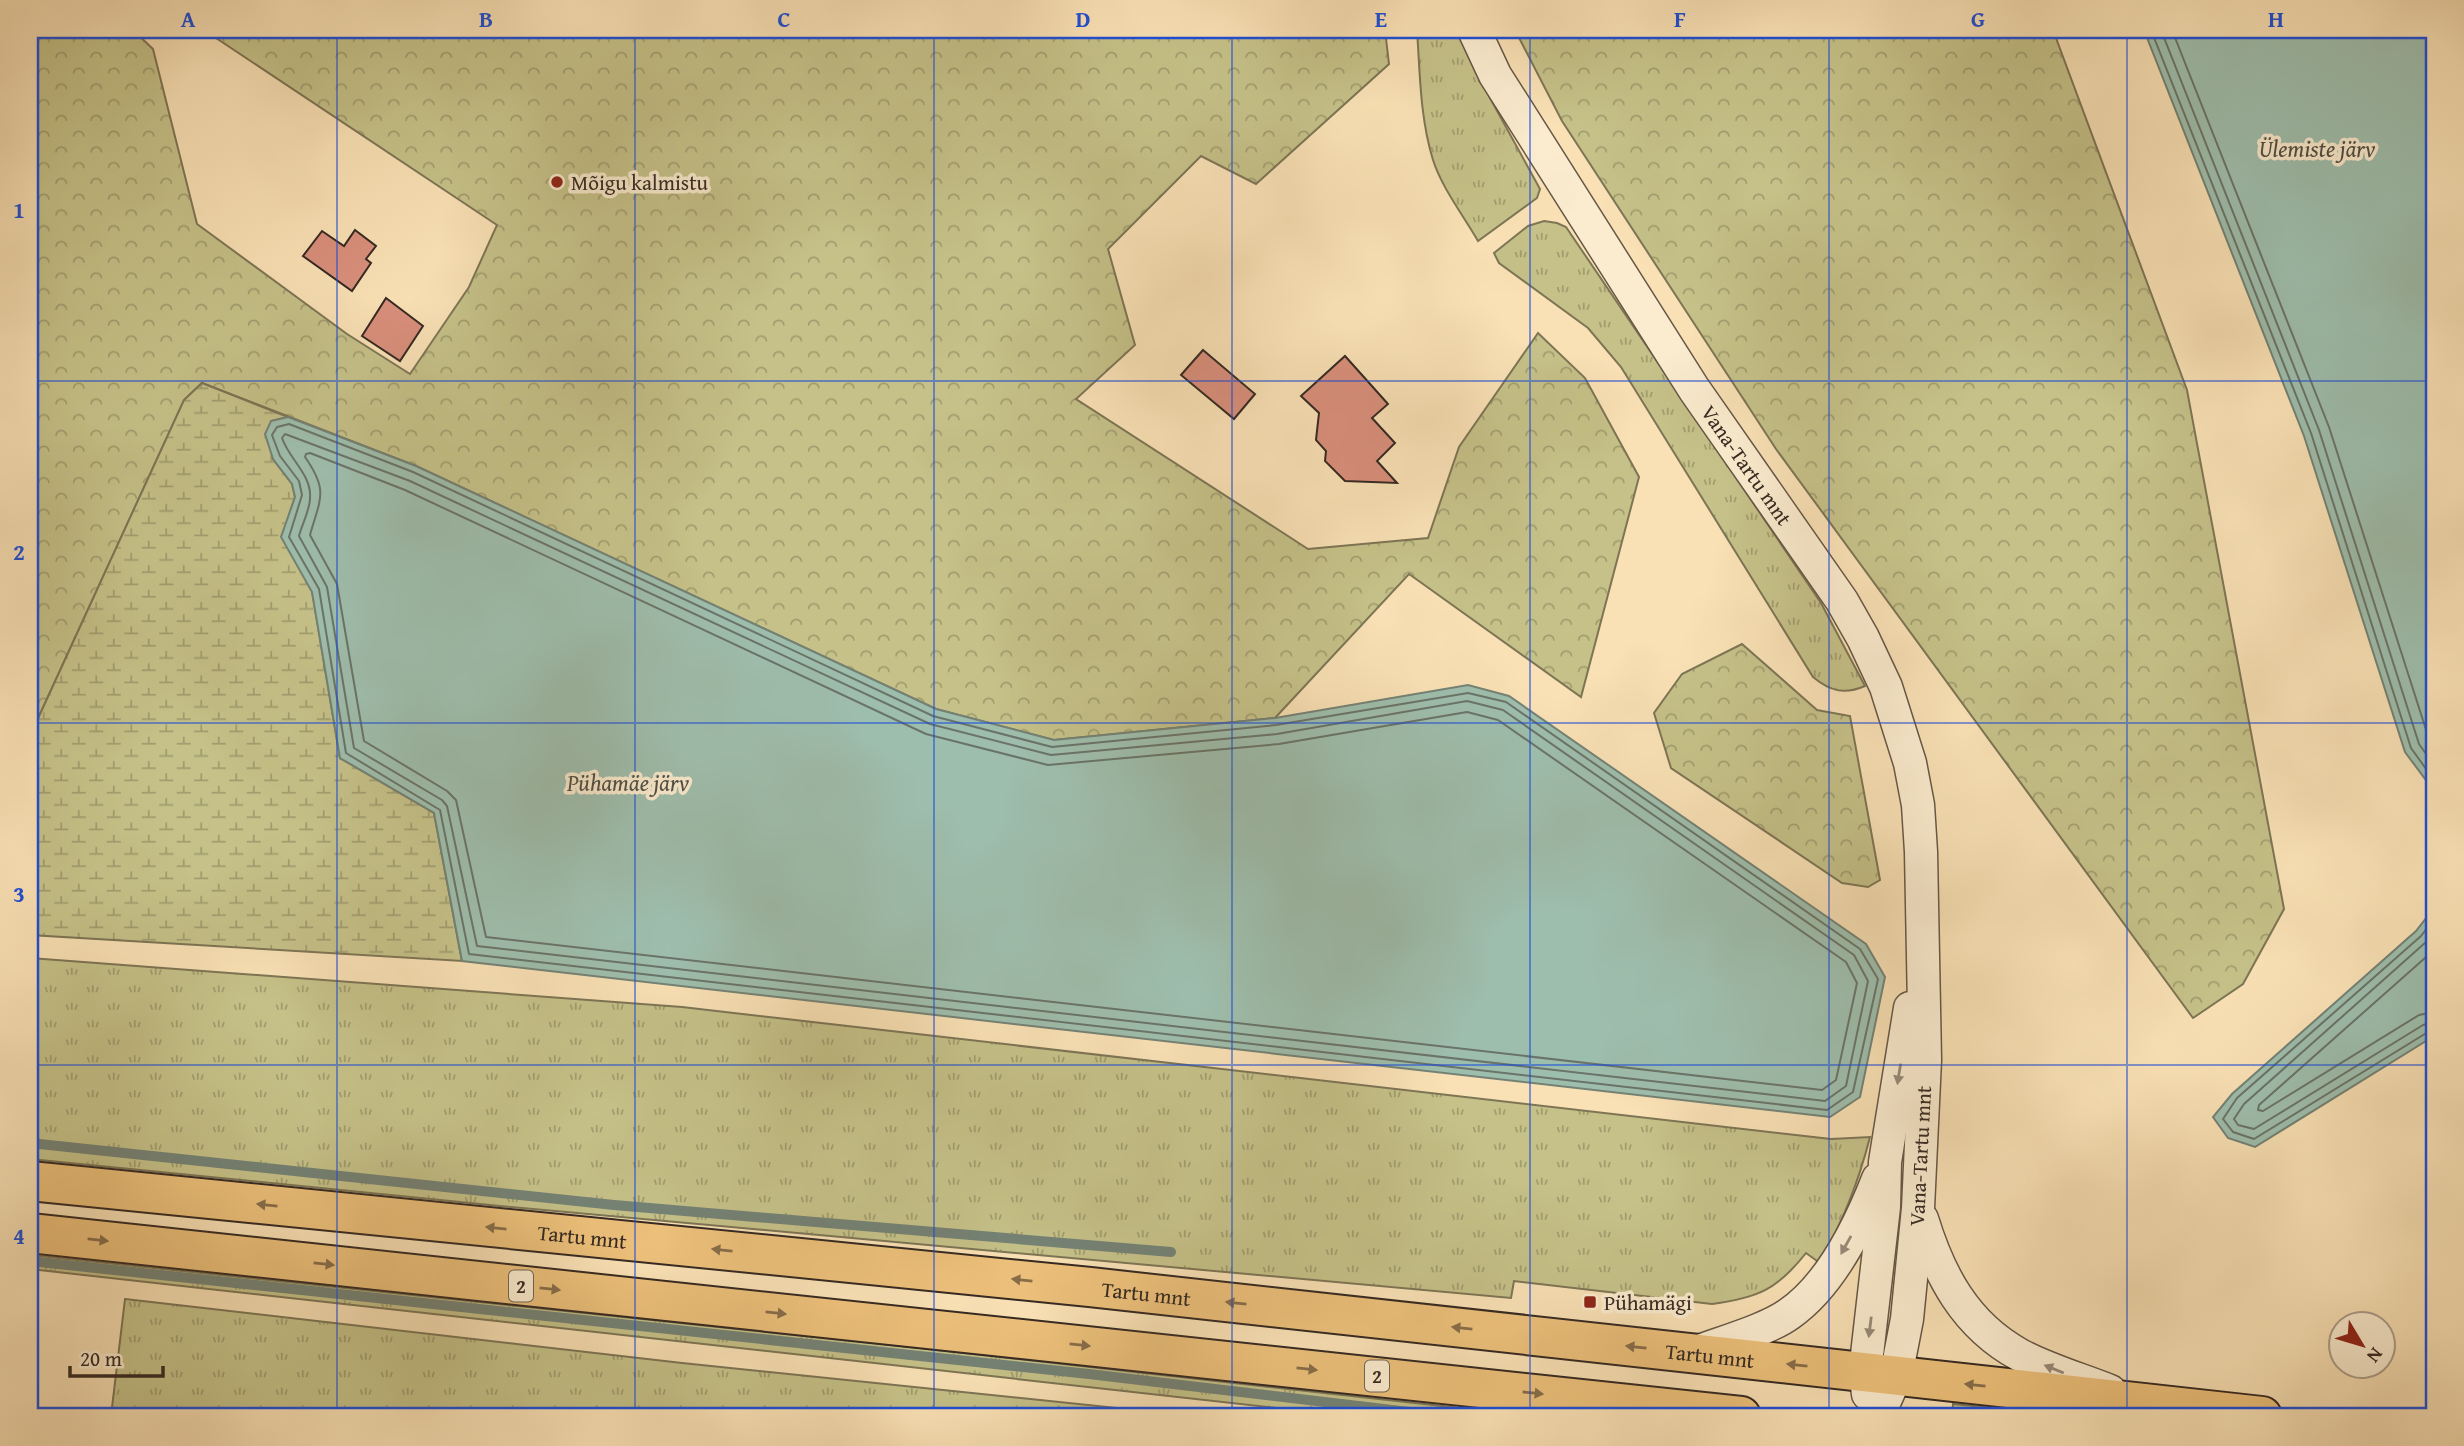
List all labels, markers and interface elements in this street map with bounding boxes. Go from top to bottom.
text: A [181,2,196,35]
text: B [479,2,493,35]
text: C [777,2,791,35]
text: D [1076,2,1091,35]
text: E [1375,2,1387,35]
text: F [1674,2,1686,35]
text: G [1971,2,1985,35]
text: H [2268,2,2284,35]
water label: Ülemiste järv [2259,132,2376,165]
place label: Mõigu kalmistu [571,167,709,198]
marker: Mõigu kalmistu [549,174,565,190]
text: 1 [13,193,25,226]
street label: Vana-Tartu mnt [1694,398,1800,532]
text: 2 [13,535,25,568]
water label: Pühamäe järv [566,766,690,799]
text: 3 [13,877,25,910]
one-way arrow [1893,1063,1904,1085]
street label: Vana-Tartu mnt [1901,1084,1939,1227]
one-way arrow [256,1199,278,1210]
street label: Tartu mnt [536,1216,629,1256]
text: 4 [13,1219,25,1252]
one-way arrow [485,1222,507,1233]
one-way arrow [87,1235,109,1246]
one-way arrow [1840,1236,1852,1255]
one-way arrow [711,1245,733,1256]
one-way arrow [313,1259,335,1270]
road number: 2 [509,1270,533,1302]
street label: Tartu mnt [1100,1273,1193,1314]
one-way arrow [1011,1274,1033,1285]
one-way arrow [539,1283,561,1294]
place label: Pühamägi [1604,1287,1692,1318]
marker: Pühamägi [1582,1294,1598,1310]
one-way arrow [1225,1297,1247,1308]
one-way arrow [765,1307,787,1318]
north arrow [2328,1310,2398,1380]
one-way arrow [1865,1316,1876,1338]
one-way arrow [1451,1322,1473,1333]
scale bar [70,1334,163,1378]
street label: Tartu mnt [1664,1335,1757,1376]
one-way arrow [1069,1340,1091,1351]
one-way arrow [1625,1341,1647,1352]
text: N [2360,1342,2390,1369]
text: 20 m [80,1343,122,1374]
one-way arrow [1786,1359,1808,1370]
road number: 2 [1365,1360,1389,1392]
one-way arrow [2044,1363,2065,1374]
one-way arrow [1296,1364,1318,1375]
one-way arrow [1964,1380,1986,1391]
one-way arrow [1522,1388,1544,1399]

